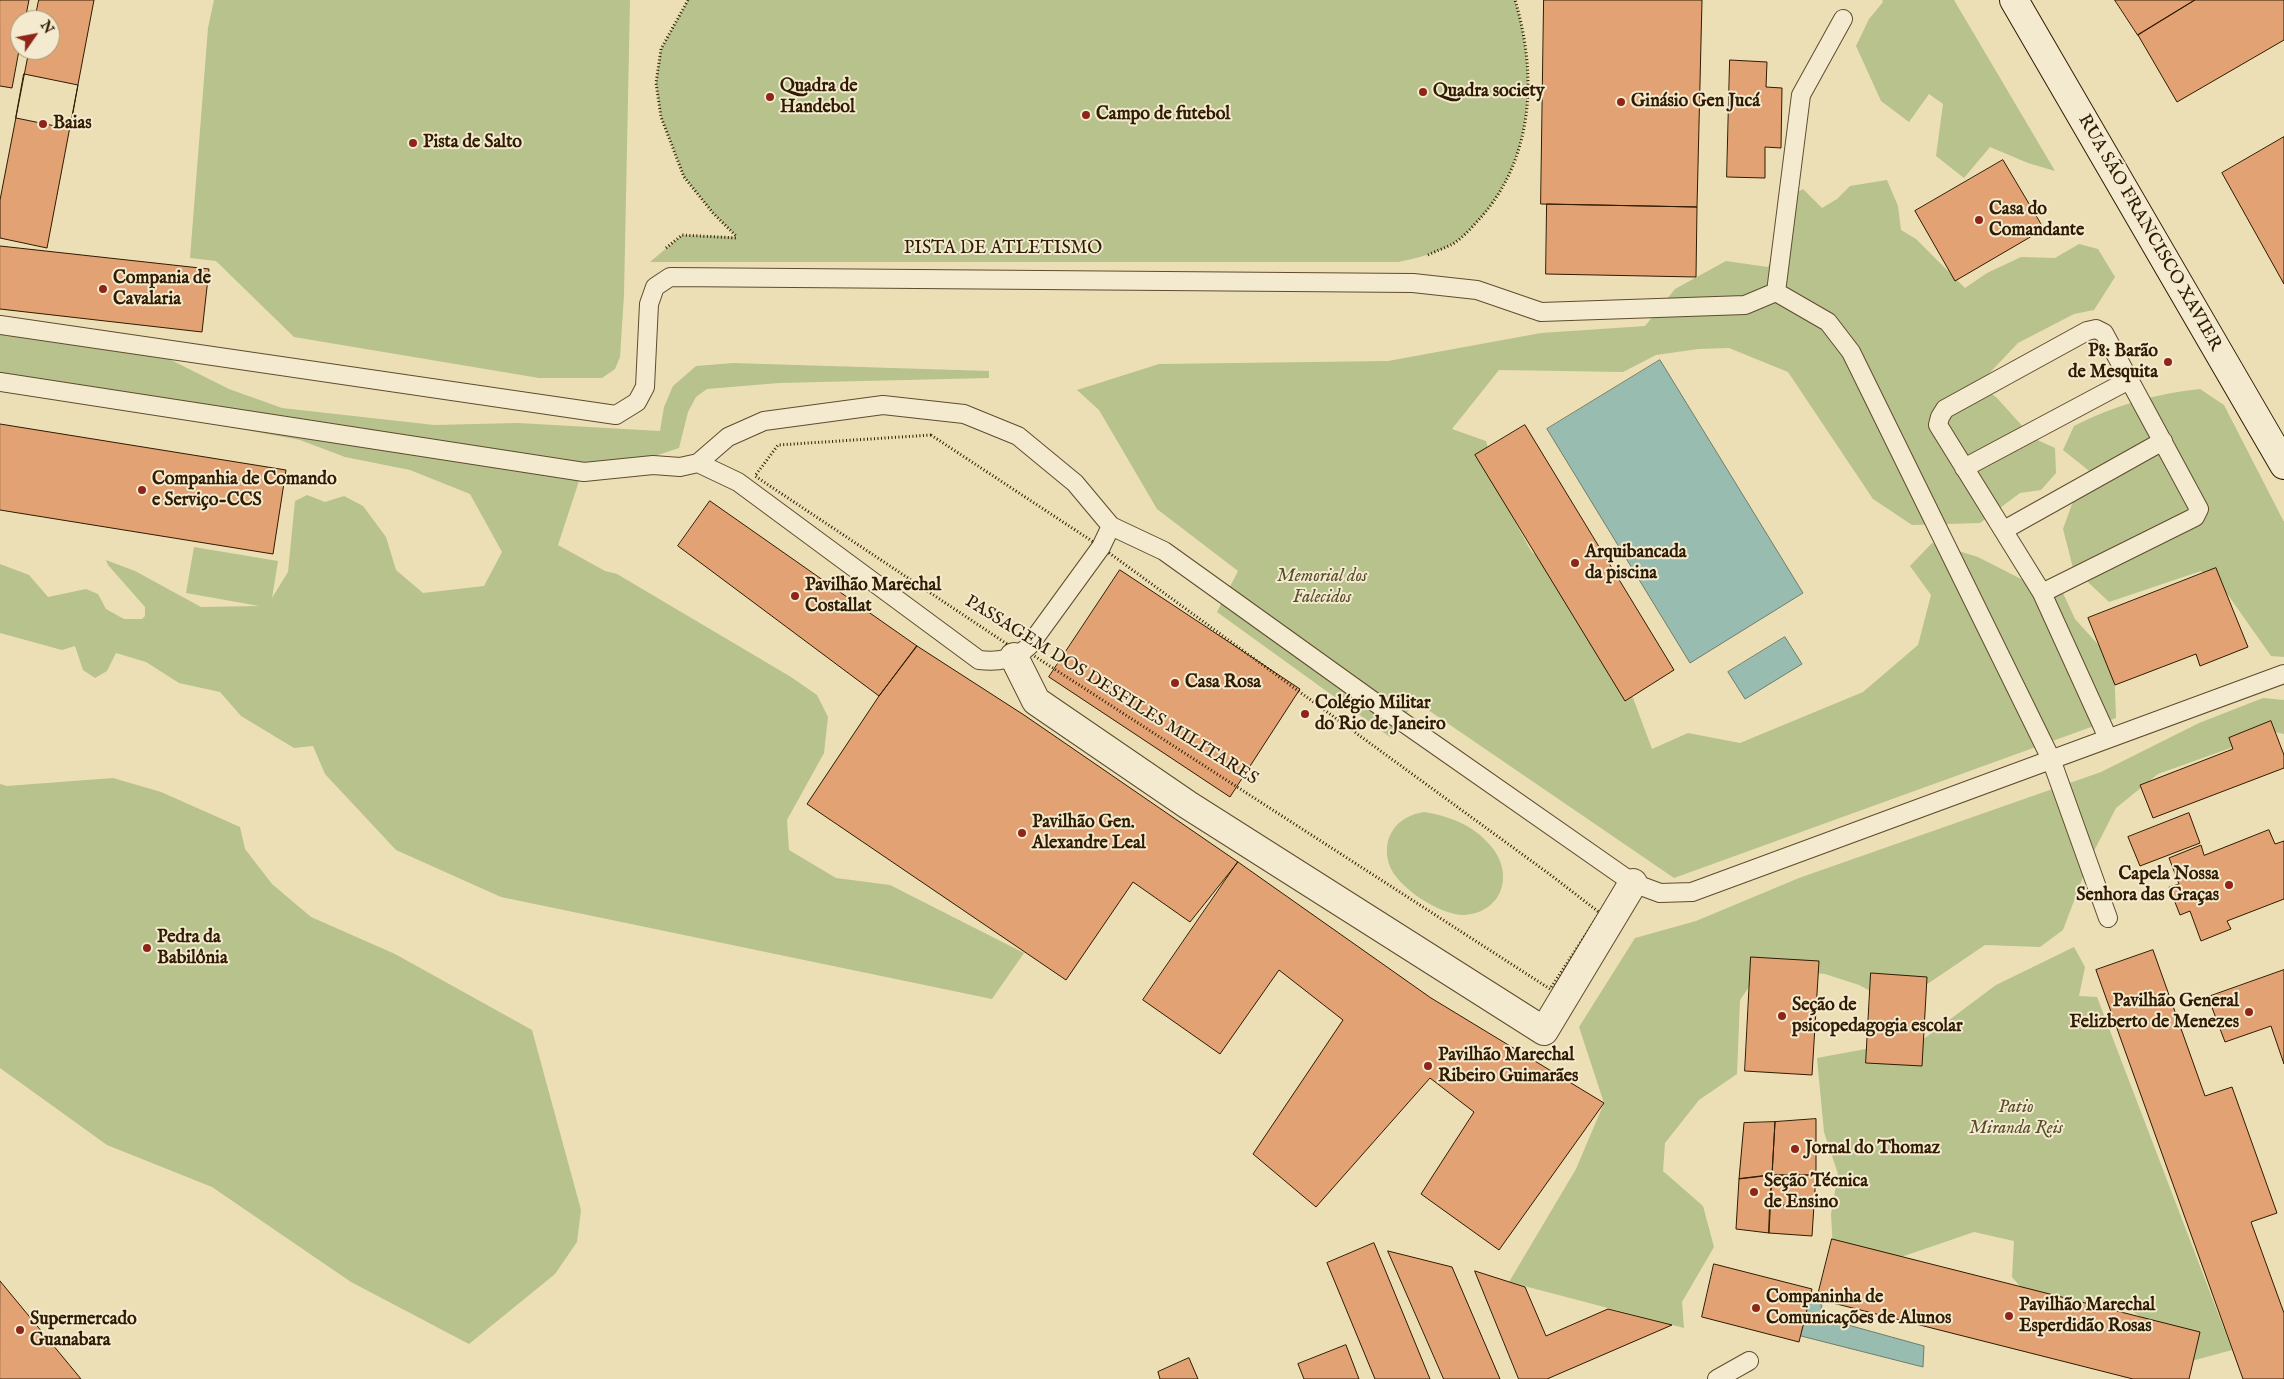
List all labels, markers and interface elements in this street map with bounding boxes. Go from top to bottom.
north arrow [10,10,60,60]
text: N [36,17,58,37]
place label: Quadra de Handebol [780,76,858,118]
place label: Quadra society [1433,81,1545,103]
marker: Quadra society [1417,86,1429,98]
marker: Quadra de Handebol [764,91,776,103]
place label: Ginásio Gen Jucá [1631,91,1760,113]
marker: Ginásio Gen Jucá [1615,96,1627,108]
place label: Campo de futebol [1096,104,1230,126]
marker: Campo de futebol [1080,109,1092,121]
street label: RUA SÃO FRANCISCO XAVIER [2072,111,2226,355]
place label: Baias [53,113,92,135]
marker: Baias [37,118,49,130]
place label: Pista de Salto [423,132,522,154]
marker: Pista de Salto [407,137,419,149]
place label: Casa do Comandante [1989,199,2084,242]
marker: Casa do Comandante [1973,214,1985,226]
street label: PISTA DE ATLETISMO [904,238,1102,260]
place label: Compania de Cavalaria [113,268,211,310]
marker: Compania de Cavalaria [97,283,109,295]
place label: P8: Barão de Mesquita [2068,341,2158,384]
marker: P8: Barão de Mesquita [2162,356,2174,368]
place label: Companhia de Comando e Serviço-CCS [152,469,337,512]
marker: Companhia de Comando e Serviço-CCS [136,484,148,496]
place label: Arquibancada da piscina [1585,542,1687,584]
marker: Arquibancada da piscina [1569,557,1581,569]
park label: Memorial dos Falecidos [1277,566,1367,608]
place label: Pavilhão Marechal Costallat [805,575,941,618]
marker: Pavilhão Marechal Costallat [789,590,801,602]
street label: PASSAGEM DOS DESFILES MILITARES [960,591,1262,791]
place label: Casa Rosa [1185,672,1261,694]
marker: Casa Rosa [1169,677,1181,689]
place label: Colégio Militar do Rio de Janeiro [1315,693,1446,736]
marker: Colégio Militar do Rio de Janeiro [1299,708,1311,720]
place label: Pavilhão Gen. Alexandre Leal [1032,812,1146,854]
marker: Pavilhão Gen. Alexandre Leal [1016,827,1028,839]
place label: Capela Nossa Senhora das Graças [2076,864,2219,906]
marker: Capela Nossa Senhora das Graças [2223,879,2235,891]
place label: Pedra da Babilônia [157,927,228,970]
marker: Pedra da Babilônia [141,942,153,954]
place label: Pavilhão General Felizberto de Menezes [2070,991,2239,1034]
place label: Seção de psicopedagogia escolar [1792,995,1963,1038]
marker: Pavilhão General Felizberto de Menezes [2243,1006,2255,1018]
marker: Seção de psicopedagogia escolar [1776,1010,1788,1022]
place label: Pavilhão Marechal Ribeiro Guimarães [1438,1045,1578,1088]
marker: Pavilhão Marechal Ribeiro Guimarães [1422,1060,1434,1072]
park label: Patio Miranda Reis [1969,1097,2063,1140]
place label: Jornal do Thomaz [1805,1138,1940,1160]
marker: Jornal do Thomaz [1789,1143,1801,1155]
place label: Seção Técnica de Ensino [1764,1171,1868,1214]
marker: Seção Técnica de Ensino [1748,1186,1760,1198]
place label: Companinha de Comunicações de Alunos [1766,1287,1951,1330]
place label: Pavilhão Marechal Esperdidão Rosas [2019,1295,2155,1338]
marker: Companinha de Comunicações de Alunos [1750,1302,1762,1314]
place label: Supermercado Guanabara [30,1309,137,1352]
marker: Pavilhão Marechal Esperdidão Rosas [2003,1310,2015,1322]
marker: Supermercado Guanabara [14,1324,26,1336]

